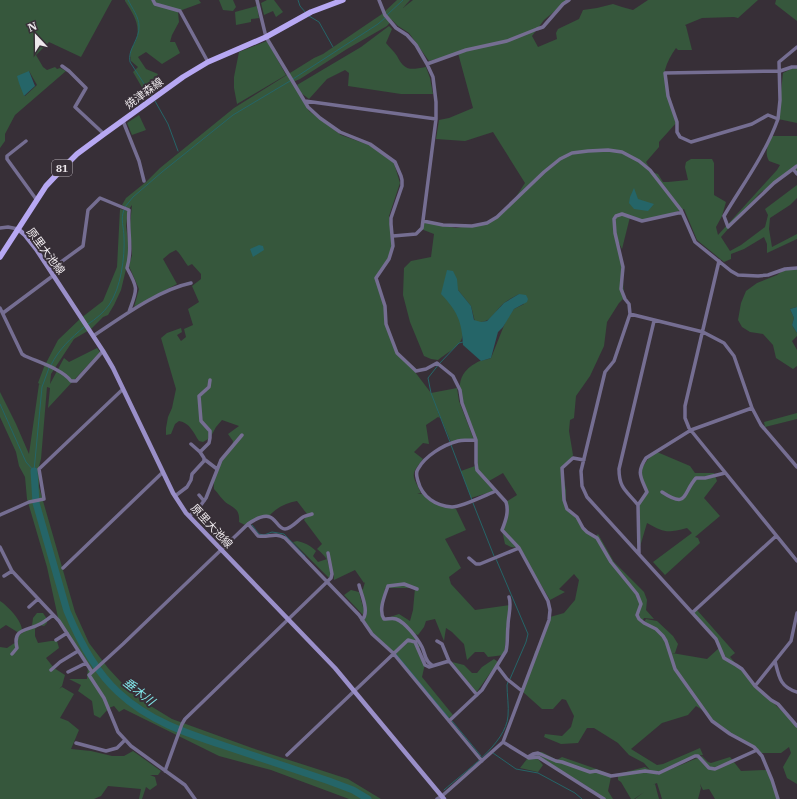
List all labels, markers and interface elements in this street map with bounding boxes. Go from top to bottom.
north arrow [16,16,56,56]
text: N [26,18,39,35]
street label: 焼津森線 [122,74,166,112]
road number: 81 [52,160,72,176]
street label: 原里大池線 [24,225,68,277]
street label: 原里大池線 [188,501,236,551]
water label: 垂木川 [121,675,160,710]

